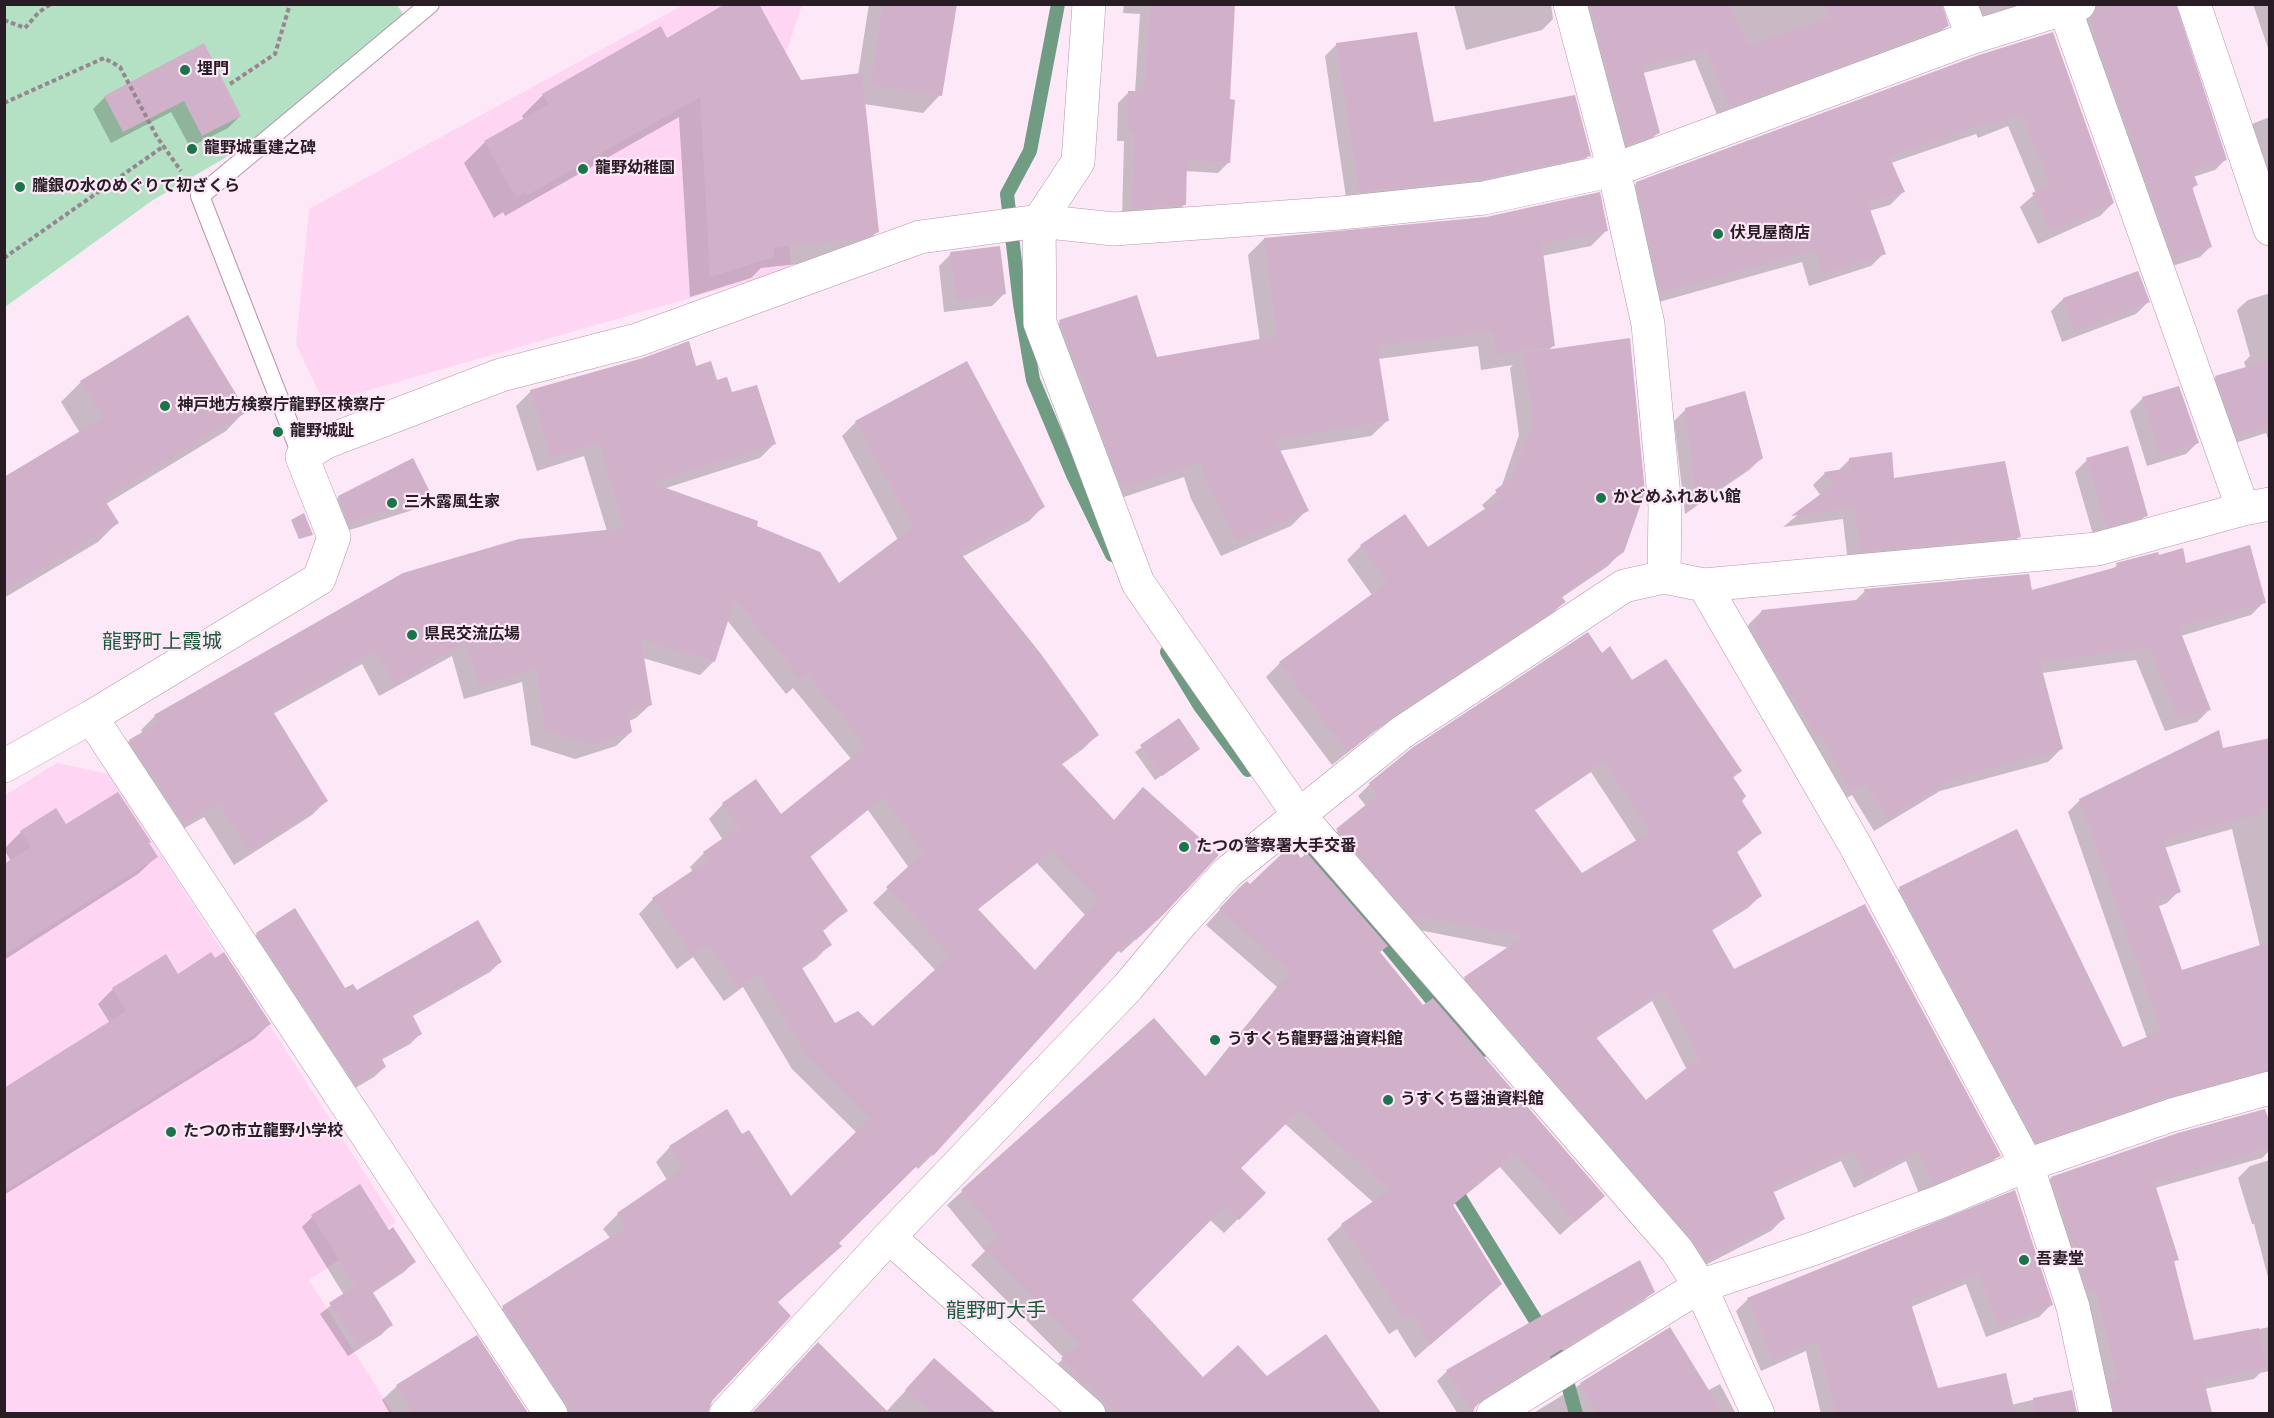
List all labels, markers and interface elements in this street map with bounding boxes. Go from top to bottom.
place label: 埋門 [197,60,229,80]
marker: 埋門 [178,63,192,77]
place label: 龍野城重建之碑 [204,139,316,159]
marker: 龍野城重建之碑 [185,142,199,156]
place label: 龍野幼稚園 [595,159,675,179]
marker: 龍野幼稚園 [576,162,590,176]
place label: 朧銀の水のめぐりて初ざくら [32,177,240,197]
marker: 朧銀の水のめぐりて初ざくら [13,180,27,194]
place label: 伏見屋商店 [1730,224,1810,244]
marker: 伏見屋商店 [1711,227,1725,241]
place label: 神戸地方検察庁龍野区検察庁 [177,396,385,416]
marker: 神戸地方検察庁龍野区検察庁 [158,399,172,413]
place label: 龍野城趾 [290,422,354,442]
marker: 龍野城趾 [271,425,285,439]
place label: かどめふれあい館 [1613,488,1741,508]
marker: かどめふれあい館 [1594,491,1608,505]
place label: 三木露風生家 [404,493,500,513]
marker: 三木露風生家 [385,496,399,510]
place label: 県民交流広場 [424,625,520,645]
marker: 県民交流広場 [405,628,419,642]
district label: 龍野町上霞城 [102,630,222,654]
place label: たつの警察署大手交番 [1196,837,1356,857]
marker: たつの警察署大手交番 [1177,840,1191,854]
place label: うすくち龍野醤油資料館 [1227,1030,1403,1050]
marker: うすくち龍野醤油資料館 [1208,1033,1222,1047]
place label: うすくち醤油資料館 [1400,1090,1544,1110]
marker: うすくち醤油資料館 [1381,1093,1395,1107]
place label: たつの市立龍野小学校 [183,1122,343,1142]
marker: たつの市立龍野小学校 [164,1125,178,1139]
place label: 吾妻堂 [2036,1250,2084,1270]
marker: 吾妻堂 [2017,1253,2031,1267]
district label: 龍野町大手 [946,1299,1046,1323]

